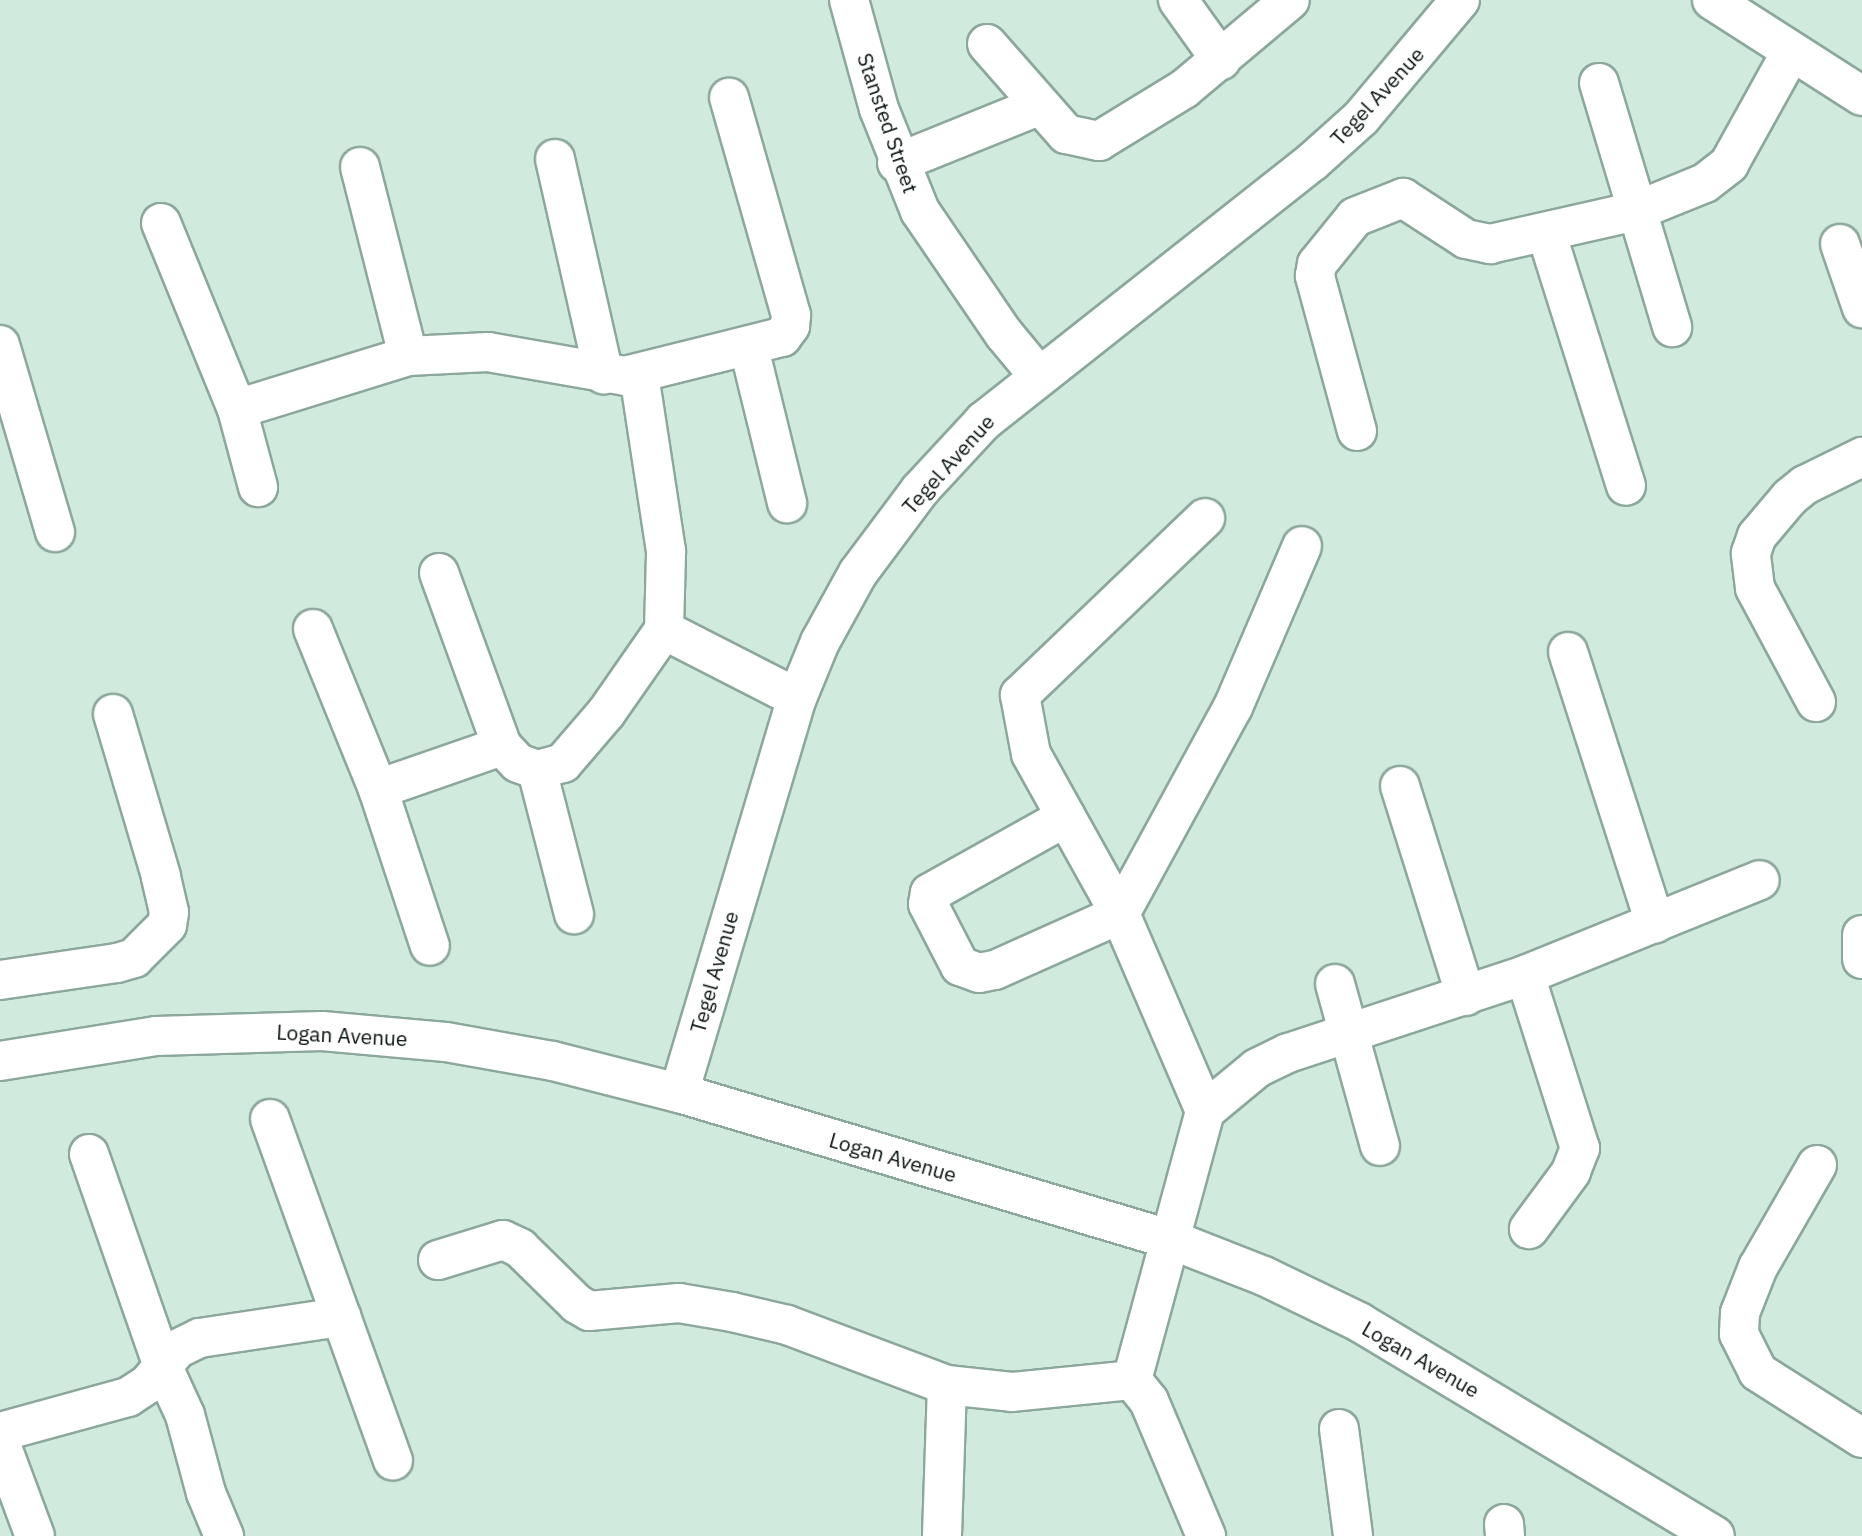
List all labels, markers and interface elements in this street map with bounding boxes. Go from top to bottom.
street label: Tegel Avenue [1325,42,1429,150]
street label: Stansted Street [852,50,924,196]
street label: Tegel Avenue [897,409,999,519]
street label: Tegel Avenue [685,908,743,1036]
street label: Logan Avenue [276,1019,408,1051]
street label: Logan Avenue [826,1127,960,1187]
street label: Logan Avenue [1358,1315,1484,1403]

